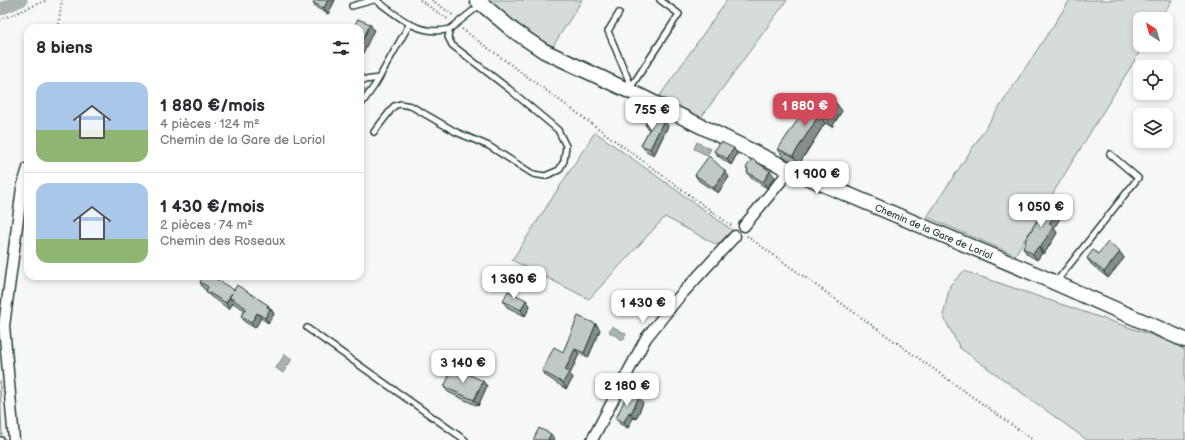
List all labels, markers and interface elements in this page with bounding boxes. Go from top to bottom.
north arrow [1133,12,1173,52]
map controls [1133,12,1173,148]
icon: filters [330,37,352,59]
text: 8 biens [36,38,93,58]
button: locate [1133,60,1173,100]
pin: 1 880 € [768,93,842,127]
text: 1 880 €/mois [160,96,265,116]
pin: 755 € [624,97,680,131]
icon: home [68,98,116,146]
text: 1 880 € [782,98,828,114]
text: 755 € [634,102,670,118]
button: layers [1133,108,1173,148]
text: 4 pièces · 124 m² [160,116,260,132]
text: Chemin de la Gare de Loriol [160,132,325,148]
pin: 1 900 € [780,161,854,195]
text: 1 900 € [794,166,840,182]
pin: 1 050 € [1004,194,1078,228]
text: 1 430 €/mois [160,197,264,217]
icon: home [68,199,116,247]
text: 1 050 € [1018,199,1064,215]
street label: Chemin de la Gare de Loriol [873,202,994,262]
text: 2 pièces · 74 m² [160,217,253,233]
text: Chemin des Roseaux [160,233,285,249]
pin: 1 360 € [477,266,551,300]
text: 1 360 € [491,271,537,287]
pin: 1 430 € [606,290,680,324]
text: 1 430 € [620,295,666,311]
pin: 3 140 € [426,350,500,384]
text: 3 140 € [440,355,486,371]
pin: 2 180 € [590,373,664,407]
text: 2 180 € [604,378,650,394]

